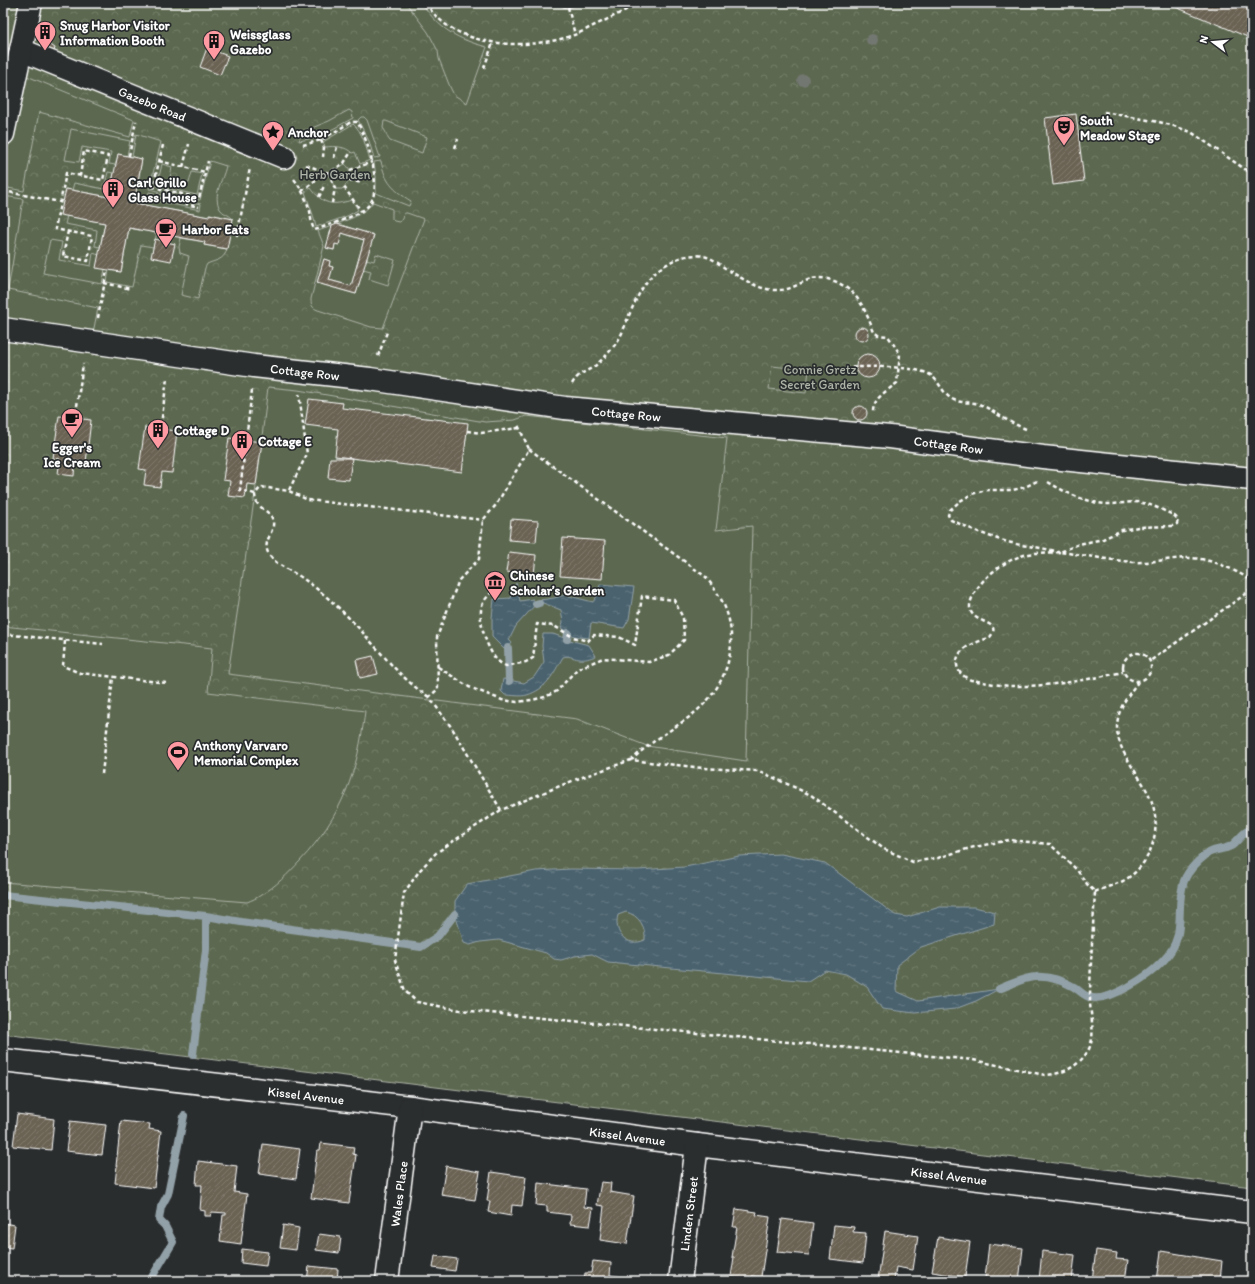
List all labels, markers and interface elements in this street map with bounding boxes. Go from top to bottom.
place label: Snug Harbor Visitor Information Booth [60,18,171,48]
building icon: Snug Harbor Visitor Information Booth [32,19,58,52]
north arrow [1193,22,1233,62]
place label: Weissglass Gazebo [230,27,291,57]
building icon: Weissglass Gazebo [201,28,227,61]
text: N [1197,34,1211,45]
street label: Gazebo Road [116,83,189,125]
place label: South Meadow Stage [1080,113,1160,144]
theatre icon: South Meadow Stage [1051,114,1077,147]
place icon: Anchor [260,119,286,152]
place label: Anchor [287,125,329,140]
park label: Herb Garden [300,167,371,182]
place label: Carl Grillo Glass House [128,175,197,205]
building icon: Carl Grillo Glass House [100,176,126,209]
cafe icon: Harbor Eats [153,216,179,249]
place label: Harbor Eats [182,222,249,237]
street label: Cottage Row [269,361,341,384]
park label: Connie Gretz Secret Garden [780,362,861,392]
street label: Cottage Row [591,403,662,425]
cafe icon: Egger's Ice Cream [59,406,85,439]
building icon: Cottage D [145,417,171,450]
place label: Cottage D [174,423,230,439]
building icon: Cottage E [229,428,255,461]
street label: Cottage Row [913,433,984,457]
place label: Cottage E [258,434,313,450]
place label: Egger's Ice Cream [43,440,101,470]
place label: Chinese Scholar’s Garden [510,568,605,598]
museum icon: Chinese Scholar’s Garden [482,569,508,602]
place label: Anthony Varvaro Memorial Complex [193,738,299,769]
sports icon: Anthony Varvaro Memorial Complex [165,739,191,772]
street label: Kissel Avenue [267,1084,345,1107]
street label: Kissel Avenue [588,1124,666,1149]
street label: Wales Place [387,1160,411,1228]
street label: Kissel Avenue [910,1164,988,1188]
street label: Linden Street [677,1175,701,1252]

